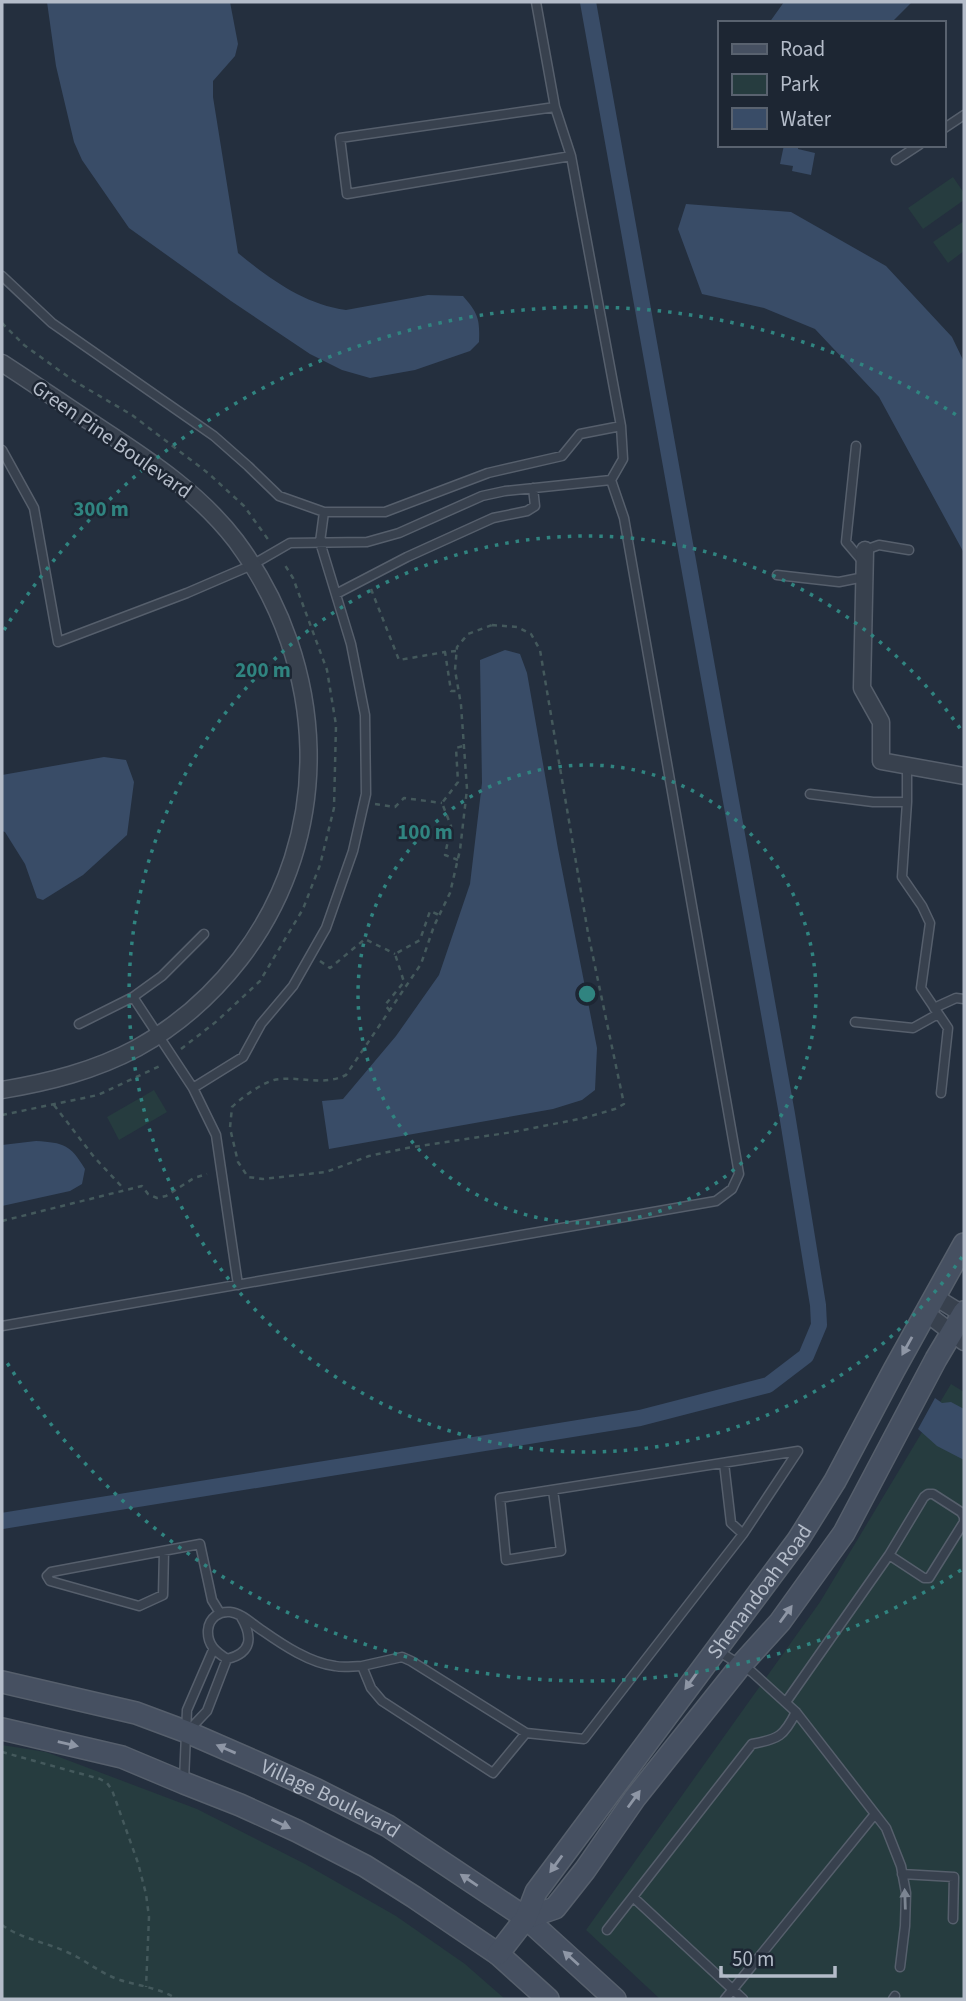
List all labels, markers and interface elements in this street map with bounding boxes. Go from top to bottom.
legend [718,21,945,147]
text: Road [780,34,825,64]
text: Park [780,69,820,99]
text: Water [780,104,832,134]
street label: Green Pine Boulevard [26,372,198,506]
text: 300 m [73,494,129,524]
text: 200 m [235,655,291,685]
text: 100 m [397,817,453,847]
centre of rings [575,982,599,1006]
one-way arrow [901,1337,913,1356]
street label: Shenandoah Road [700,1518,819,1665]
one-way arrow [779,1605,793,1623]
one-way arrow [684,1672,698,1690]
one-way arrow [57,1739,79,1750]
one-way arrow [216,1743,236,1755]
street label: Village Boulevard [256,1751,406,1845]
one-way arrow [627,1790,641,1808]
one-way arrow [271,1818,291,1829]
one-way arrow [549,1855,563,1873]
one-way arrow [460,1873,478,1887]
one-way arrow [899,1888,910,1910]
scale bar [721,1934,835,1978]
text: 50 m [732,1944,774,1974]
one-way arrow [562,1950,580,1966]

